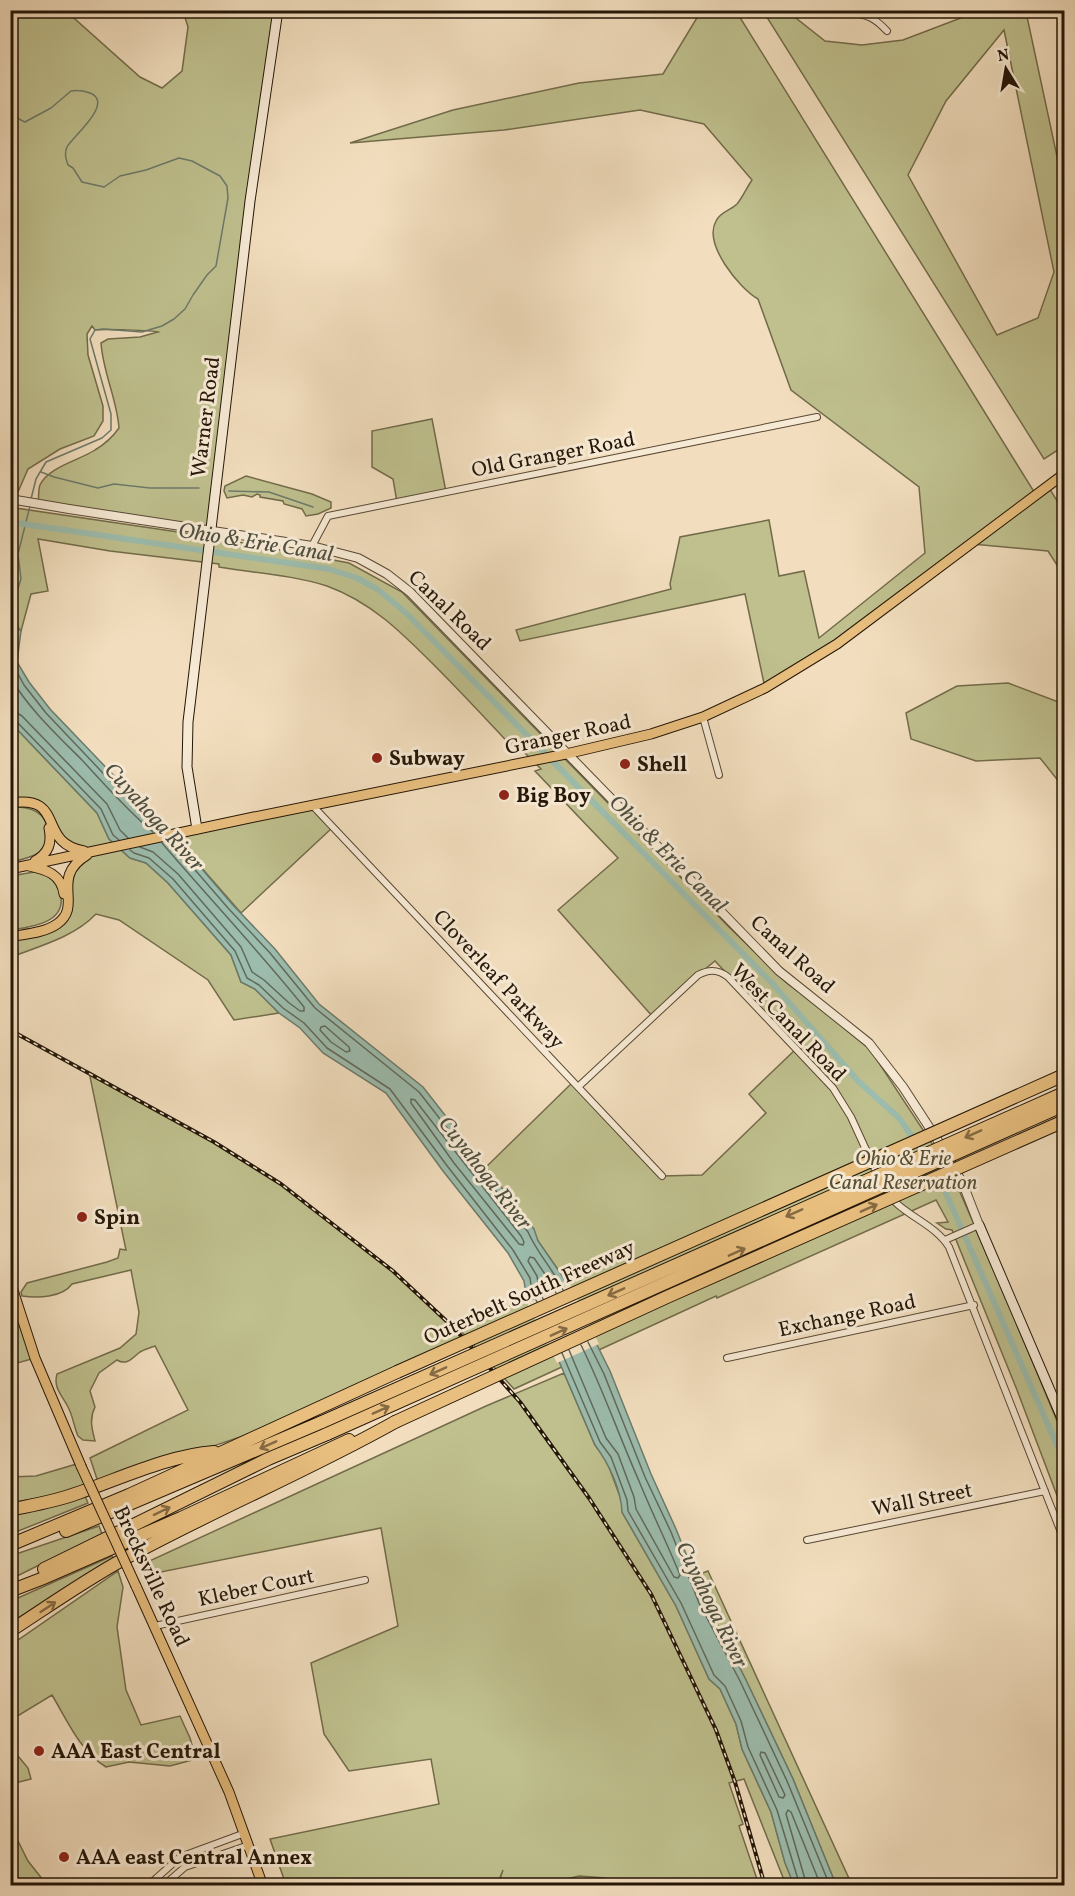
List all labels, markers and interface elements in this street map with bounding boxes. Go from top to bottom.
north arrow [976,39,1036,99]
text: N [996,44,1012,68]
street label: Warner Road [185,355,228,479]
street label: Old Granger Road [469,425,637,486]
water label: Ohio & Erie Canal [176,516,336,571]
street label: Canal Road [401,564,497,658]
street label: Granger Road [503,708,634,763]
place label: Subway [389,745,465,774]
marker: Subway [370,751,384,765]
place label: Shell [637,751,687,780]
water label: Cuyahoga River [96,756,211,880]
marker: Shell [618,757,632,771]
place label: Big Boy [516,782,591,811]
marker: Big Boy [497,788,511,802]
water label: Ohio & Erie Canal [601,789,734,921]
street label: Cloverleaf Parkway [426,904,571,1057]
street label: Canal Road [743,909,841,1001]
street label: West Canal Road [724,957,852,1089]
water label: Cuyahoga River [430,1110,539,1238]
one-way arrow [964,1129,982,1141]
park label: Ohio & Erie Canal Reservation [829,1145,977,1198]
one-way arrow [860,1201,878,1212]
place label: Spin [94,1204,140,1233]
one-way arrow [786,1208,804,1220]
marker: Spin [75,1210,89,1224]
street label: Outerbelt South Freeway [419,1233,640,1353]
one-way arrow [727,1246,745,1257]
one-way arrow [607,1287,626,1298]
street label: Exchange Road [776,1288,919,1345]
one-way arrow [550,1325,568,1336]
one-way arrow [429,1366,447,1377]
one-way arrow [371,1404,389,1416]
one-way arrow [260,1440,278,1451]
street label: Wall Street [870,1477,975,1524]
street label: Brecksville Road [105,1502,196,1652]
one-way arrow [152,1505,170,1517]
water label: Cuyahoga River [667,1537,755,1674]
street label: Kleber Court [196,1562,317,1615]
one-way arrow [39,1600,56,1612]
place label: AAA East Central [51,1738,221,1767]
marker: AAA East Central [32,1744,46,1758]
place label: AAA east Central Annex [76,1844,312,1873]
marker: AAA east Central Annex [57,1850,71,1864]

